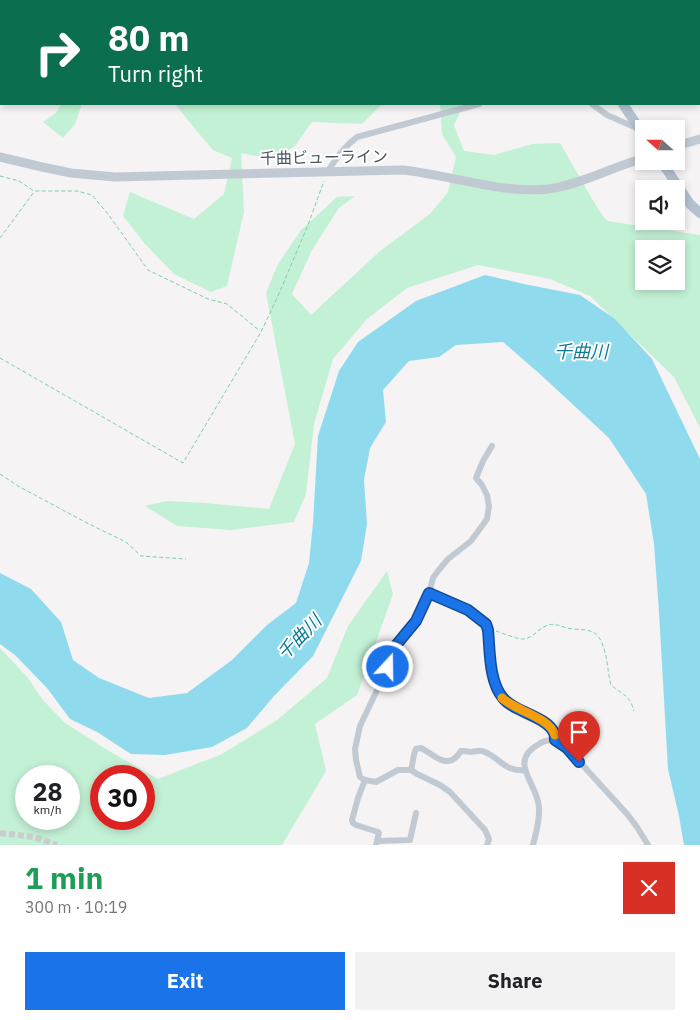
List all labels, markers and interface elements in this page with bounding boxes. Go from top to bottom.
text: 80 m [108,15,190,61]
icon: right [25,20,90,85]
text: Turn right [108,59,203,88]
north arrow [635,120,685,170]
map controls [635,120,685,290]
street label: 千曲ビューライン [260,146,388,168]
button: sound [635,180,685,230]
button: layers [635,240,685,290]
water label: 千曲川 [554,340,610,363]
water label: 千曲川 [272,608,327,664]
position arrow [361,640,413,692]
pin [558,711,600,762]
icon: arrive [565,718,593,746]
speed limit sign: 30 [90,765,155,830]
text: 28 [32,775,63,808]
text: km/h [33,802,62,817]
text: 1 min [25,858,103,897]
button: close [623,862,675,914]
text: 300 m · 10:19 [25,897,127,917]
button: Exit [25,952,345,1010]
button: Share [355,952,675,1010]

